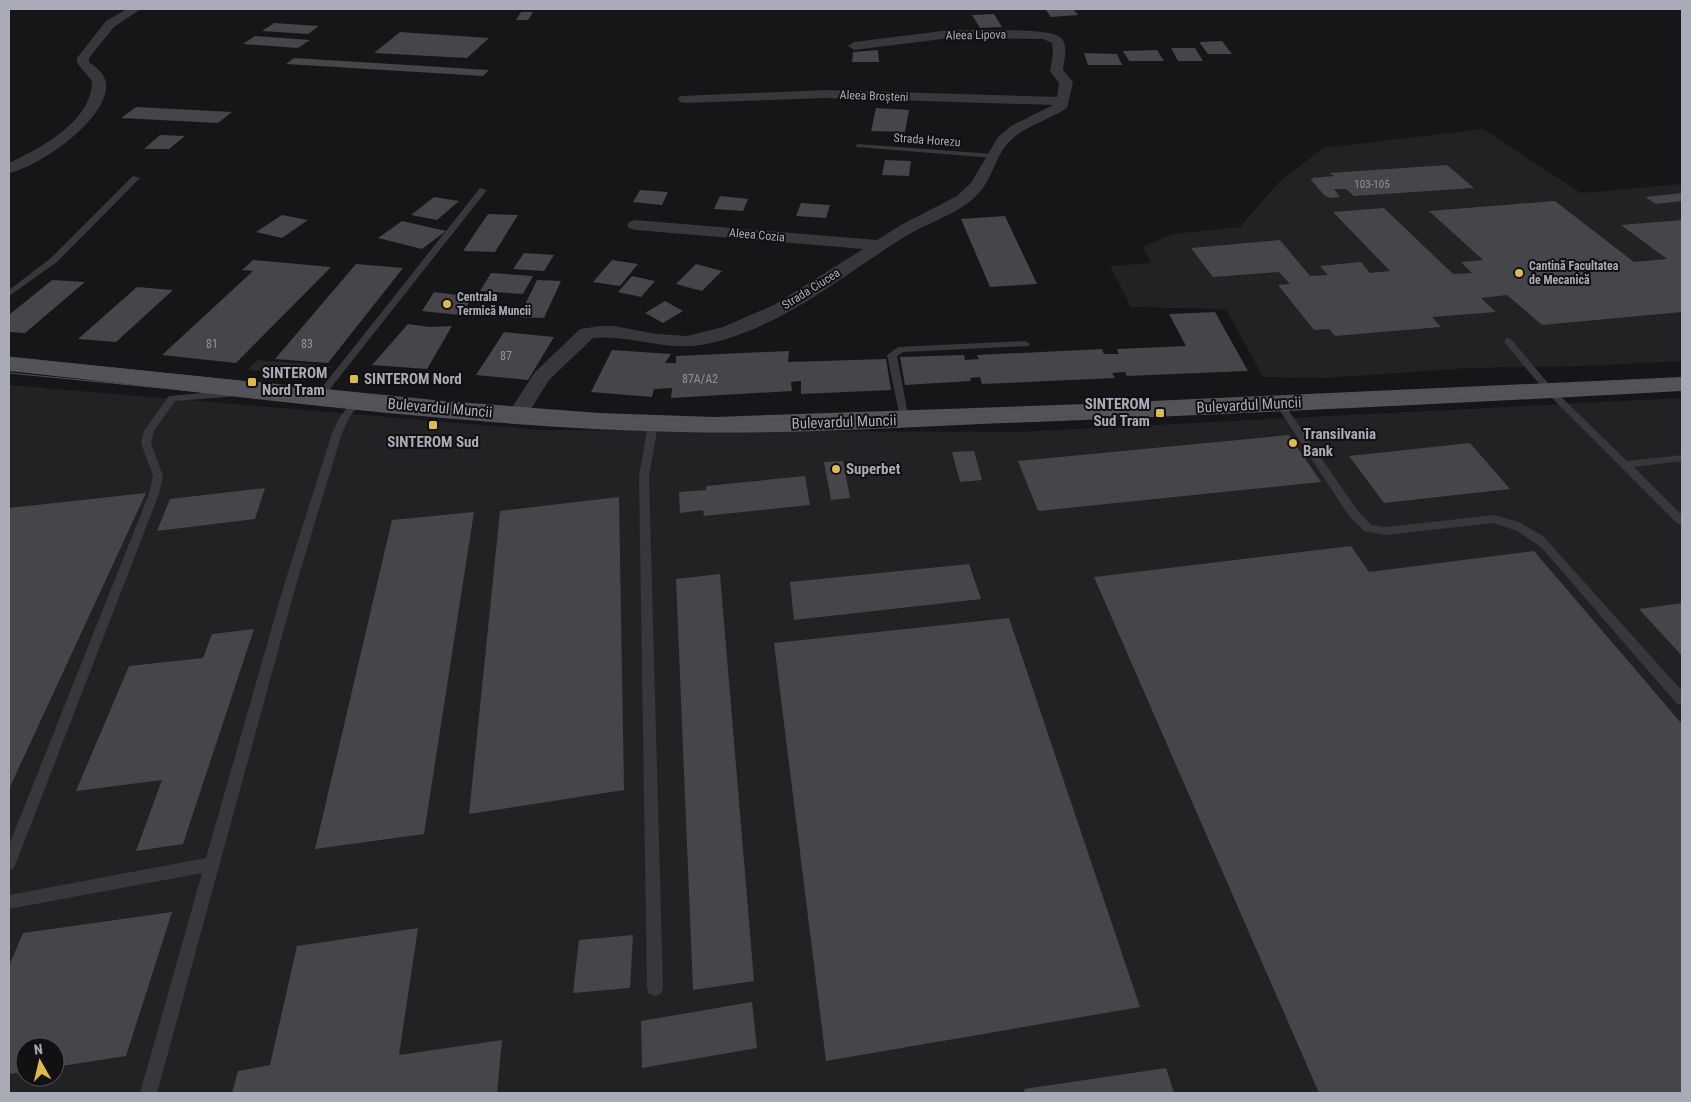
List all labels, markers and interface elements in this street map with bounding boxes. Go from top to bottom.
street label: Aleea Lipova [946,27,1007,43]
street label: Aleea Broșteni [839,88,909,105]
street label: Strada Horezu [893,131,961,149]
house number: 103-105 [1354,178,1390,191]
street label: Aleea Cozia [729,226,786,244]
place label: Cantină Facultatea de Mecanică [1529,259,1619,287]
street label: Strada Ciucea [779,266,843,312]
marker: Cantină Facultatea de Mecanică [1513,267,1525,279]
place label: Centrala Termică Muncii [457,290,531,318]
marker: Centrala Termică Muncii [441,298,453,310]
house number: 81 [206,337,218,351]
house number: 83 [301,337,313,351]
house number: 87 [500,349,512,363]
place label: SINTEROM Nord Tram [262,364,327,399]
place label: SINTEROM Nord [364,370,462,388]
house number: 87A/A2 [682,372,718,386]
marker: SINTEROM Nord [348,373,360,385]
marker: SINTEROM Nord Tram [246,376,258,388]
street label: Bulevardul Muncii [1196,393,1302,417]
street label: Bulevardul Muncii [387,394,493,422]
place label: SINTEROM Sud Tram [1085,395,1150,430]
marker: SINTEROM Sud Tram [1154,407,1166,419]
street label: Bulevardul Muncii [791,411,897,433]
marker: SINTEROM Sud [427,419,439,431]
place label: Transilvania Bank [1303,425,1376,460]
place label: SINTEROM Sud [387,433,479,451]
marker: Transilvania Bank [1287,437,1299,449]
place label: Superbet [846,460,901,478]
marker: Superbet [830,463,842,475]
north arrow [15,1037,65,1087]
text: N [33,1041,44,1058]

